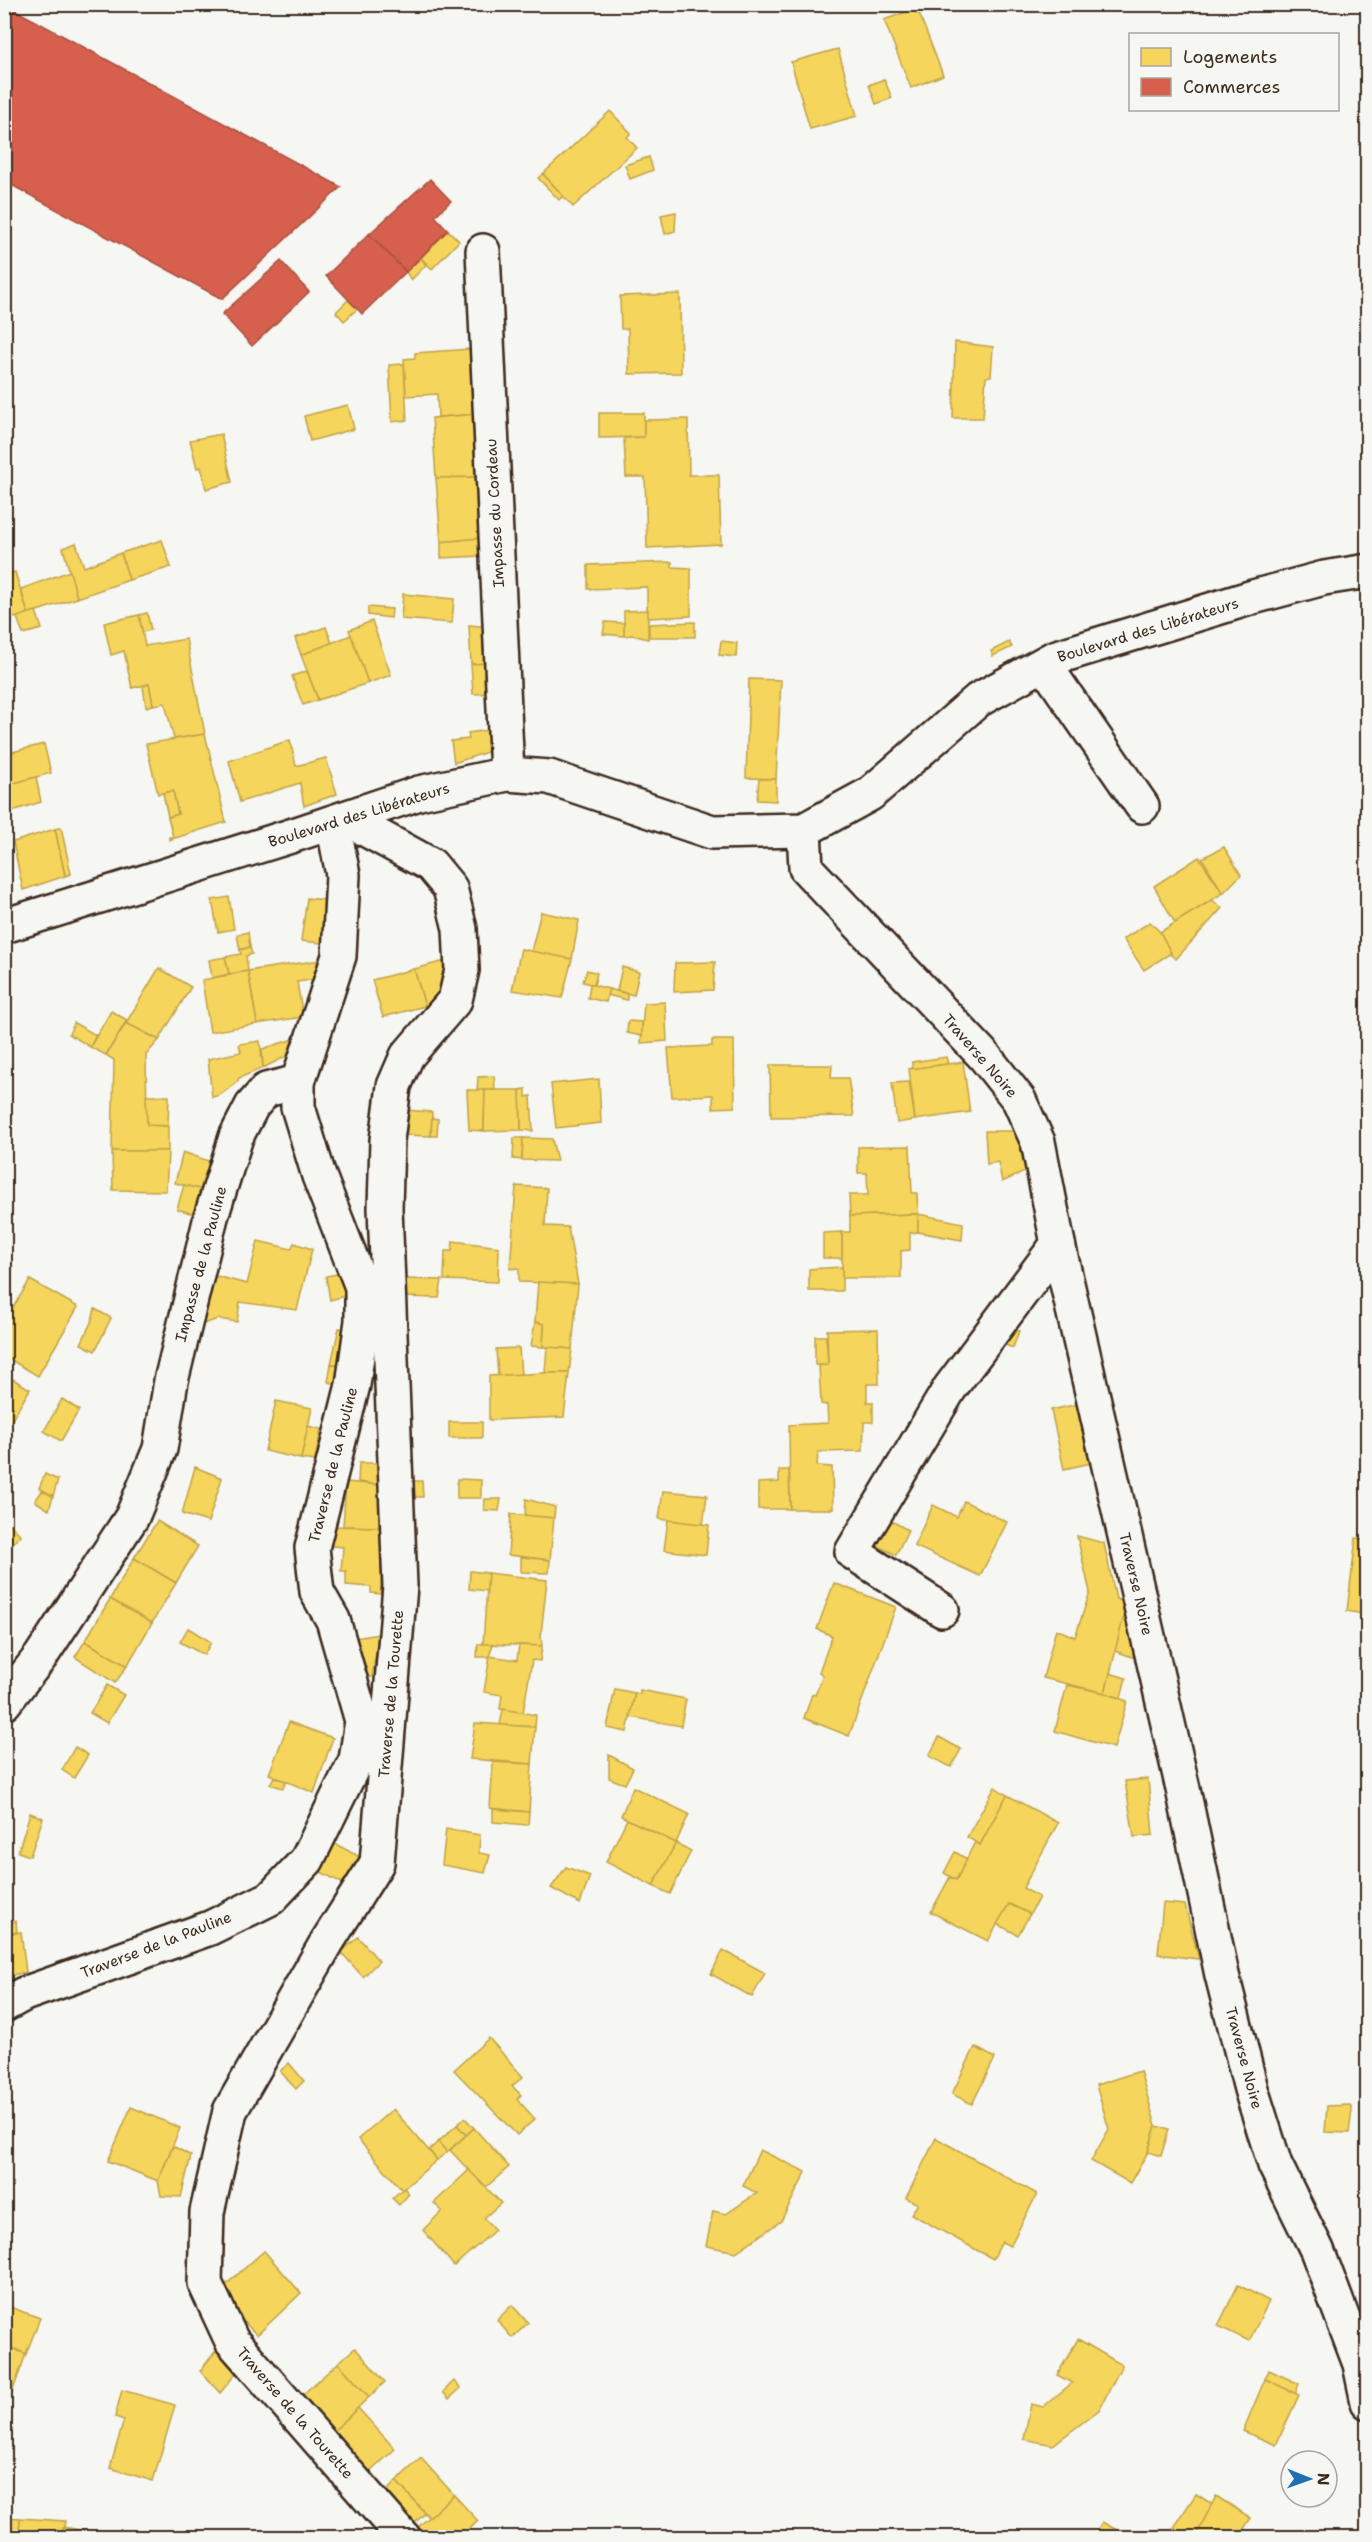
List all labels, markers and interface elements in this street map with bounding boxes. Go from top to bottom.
legend [1129,33,1339,111]
text: Logements [1183,45,1277,69]
text: Commerces [1183,75,1280,99]
street label: Impasse du Cordeau [481,438,509,588]
street label: Boulevard des Libérateurs [1055,593,1241,667]
street label: Boulevard des Libérateurs [266,778,452,852]
street label: Traverse Noire [938,1010,1022,1102]
street label: Impasse de la Pauline [171,1184,231,1344]
street label: Traverse de la Pauline [304,1385,362,1545]
street label: Traverse Noire [1114,1531,1158,1637]
street label: Traverse de la Tourette [374,1609,408,1779]
street label: Traverse de la Pauline [78,1907,234,1983]
street label: Traverse Noire [1221,2005,1267,2111]
street label: Traverse de la Tourette [232,2343,358,2483]
north arrow [1279,2449,1339,2509]
text: N [1313,2473,1334,2486]

